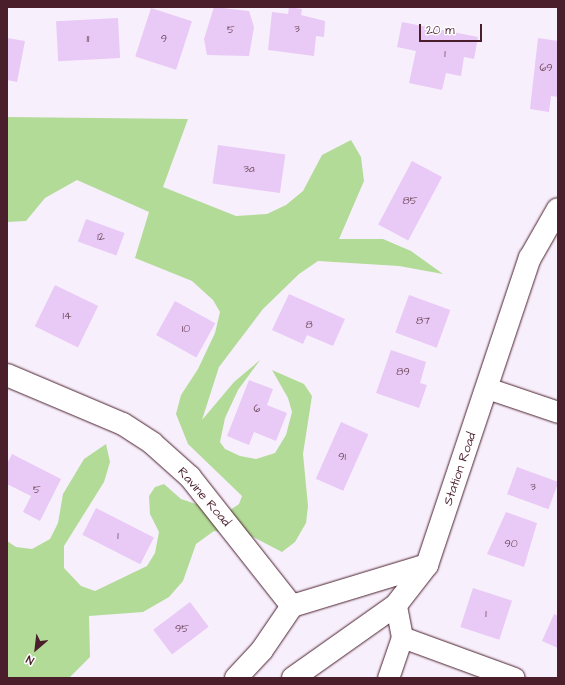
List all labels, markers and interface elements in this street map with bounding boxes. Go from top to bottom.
scale bar [421,16,484,42]
house number: 3 [294,22,300,36]
text: 20 m [426,22,455,39]
house number: 5 [227,23,235,37]
house number: 11 [87,32,89,46]
house number: 9 [161,32,167,46]
house number: 1 [444,47,446,61]
house number: 69 [539,61,553,75]
house number: 3a [243,162,255,176]
house number: 85 [403,194,417,208]
house number: 12 [97,230,105,244]
house number: 14 [63,309,71,323]
house number: 87 [416,314,430,328]
house number: 8 [305,318,313,332]
house number: 10 [182,322,190,336]
house number: 89 [396,365,410,379]
house number: 6 [254,402,260,416]
street label: Station Road [440,430,480,508]
house number: 91 [338,450,346,464]
street label: Ravine Road [174,464,234,530]
house number: 3 [530,480,536,494]
house number: 5 [33,483,41,497]
house number: 1 [117,529,119,543]
house number: 90 [504,537,518,551]
house number: 1 [485,607,487,621]
house number: 95 [175,622,189,636]
north arrow [16,629,56,669]
text: N [24,652,37,668]

